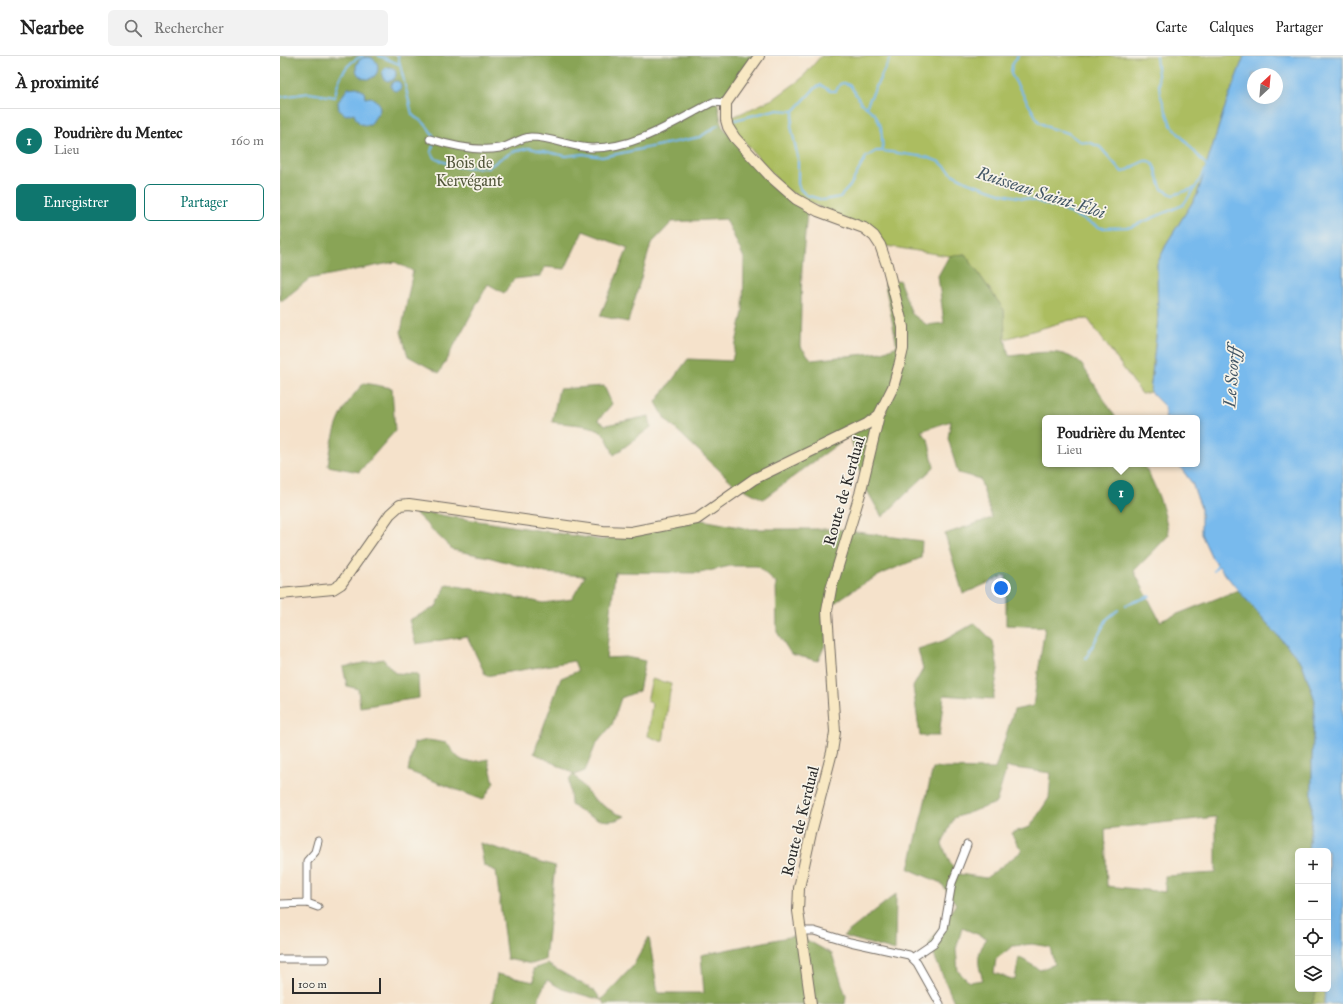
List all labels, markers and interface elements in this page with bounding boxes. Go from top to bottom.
search box [108,10,388,46]
text: Nearbee [20,16,84,39]
icon: search [122,17,144,39]
text: Rechercher [154,19,224,37]
text: Carte [1156,19,1187,36]
text: Calques [1209,19,1254,36]
text: Partager [1276,19,1323,36]
north arrow [1247,68,1283,104]
text: À proximité [16,72,99,93]
text: Poudrière du Mentec [54,124,183,142]
text: 1 [26,133,32,149]
text: 160 m [231,133,264,149]
text: Lieu [54,142,79,158]
park label: Bois de Kervégant [436,153,503,191]
water label: Ruisseau Saint-Éloi [973,161,1108,224]
button: Enregistrer [16,184,136,221]
button: Partager [144,184,264,221]
water label: Le Scorff [1219,341,1245,409]
popup [1042,415,1200,467]
text: Poudrière du Mentec [1057,424,1185,442]
street label: Route de Kerdual [819,433,869,548]
text: Lieu [1057,442,1082,458]
pin: 1 [1108,480,1134,513]
your location [991,578,1011,598]
street label: Route de Kerdual [777,763,823,878]
map controls [1295,848,1331,992]
button: + [1295,848,1331,884]
button: − [1295,884,1331,920]
button: locate [1295,920,1331,956]
button: layers [1295,956,1331,992]
scale bar [292,976,381,995]
text: 100 m [298,978,327,991]

